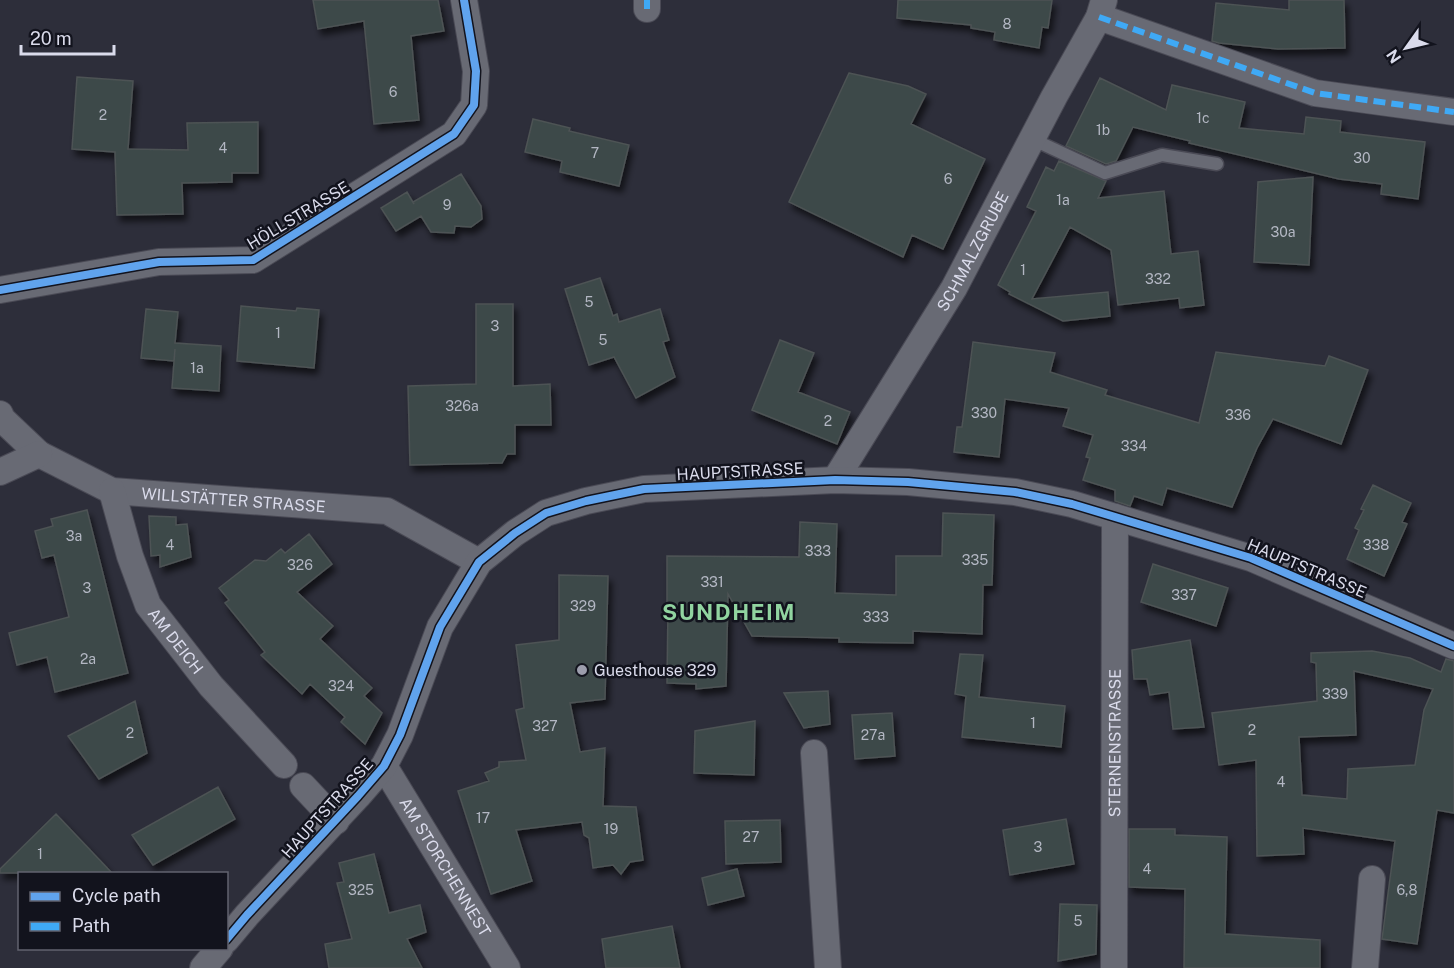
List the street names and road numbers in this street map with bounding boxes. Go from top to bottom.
street label: HÖLLSTRASSE [243,177,353,253]
street label: SCHMALZGRUBE [933,188,1013,315]
street label: HAUPTSTRASSE [676,459,804,484]
street label: WILLSTÄTTER STRASSE [141,484,326,517]
street label: HAUPTSTRASSE [1244,535,1369,602]
street label: AM DEICH [144,604,207,678]
street label: STERNENSTRASSE [1105,669,1125,817]
street label: HAUPTSTRASSE [278,755,377,862]
street label: AM STORCHENNEST [395,794,495,940]

